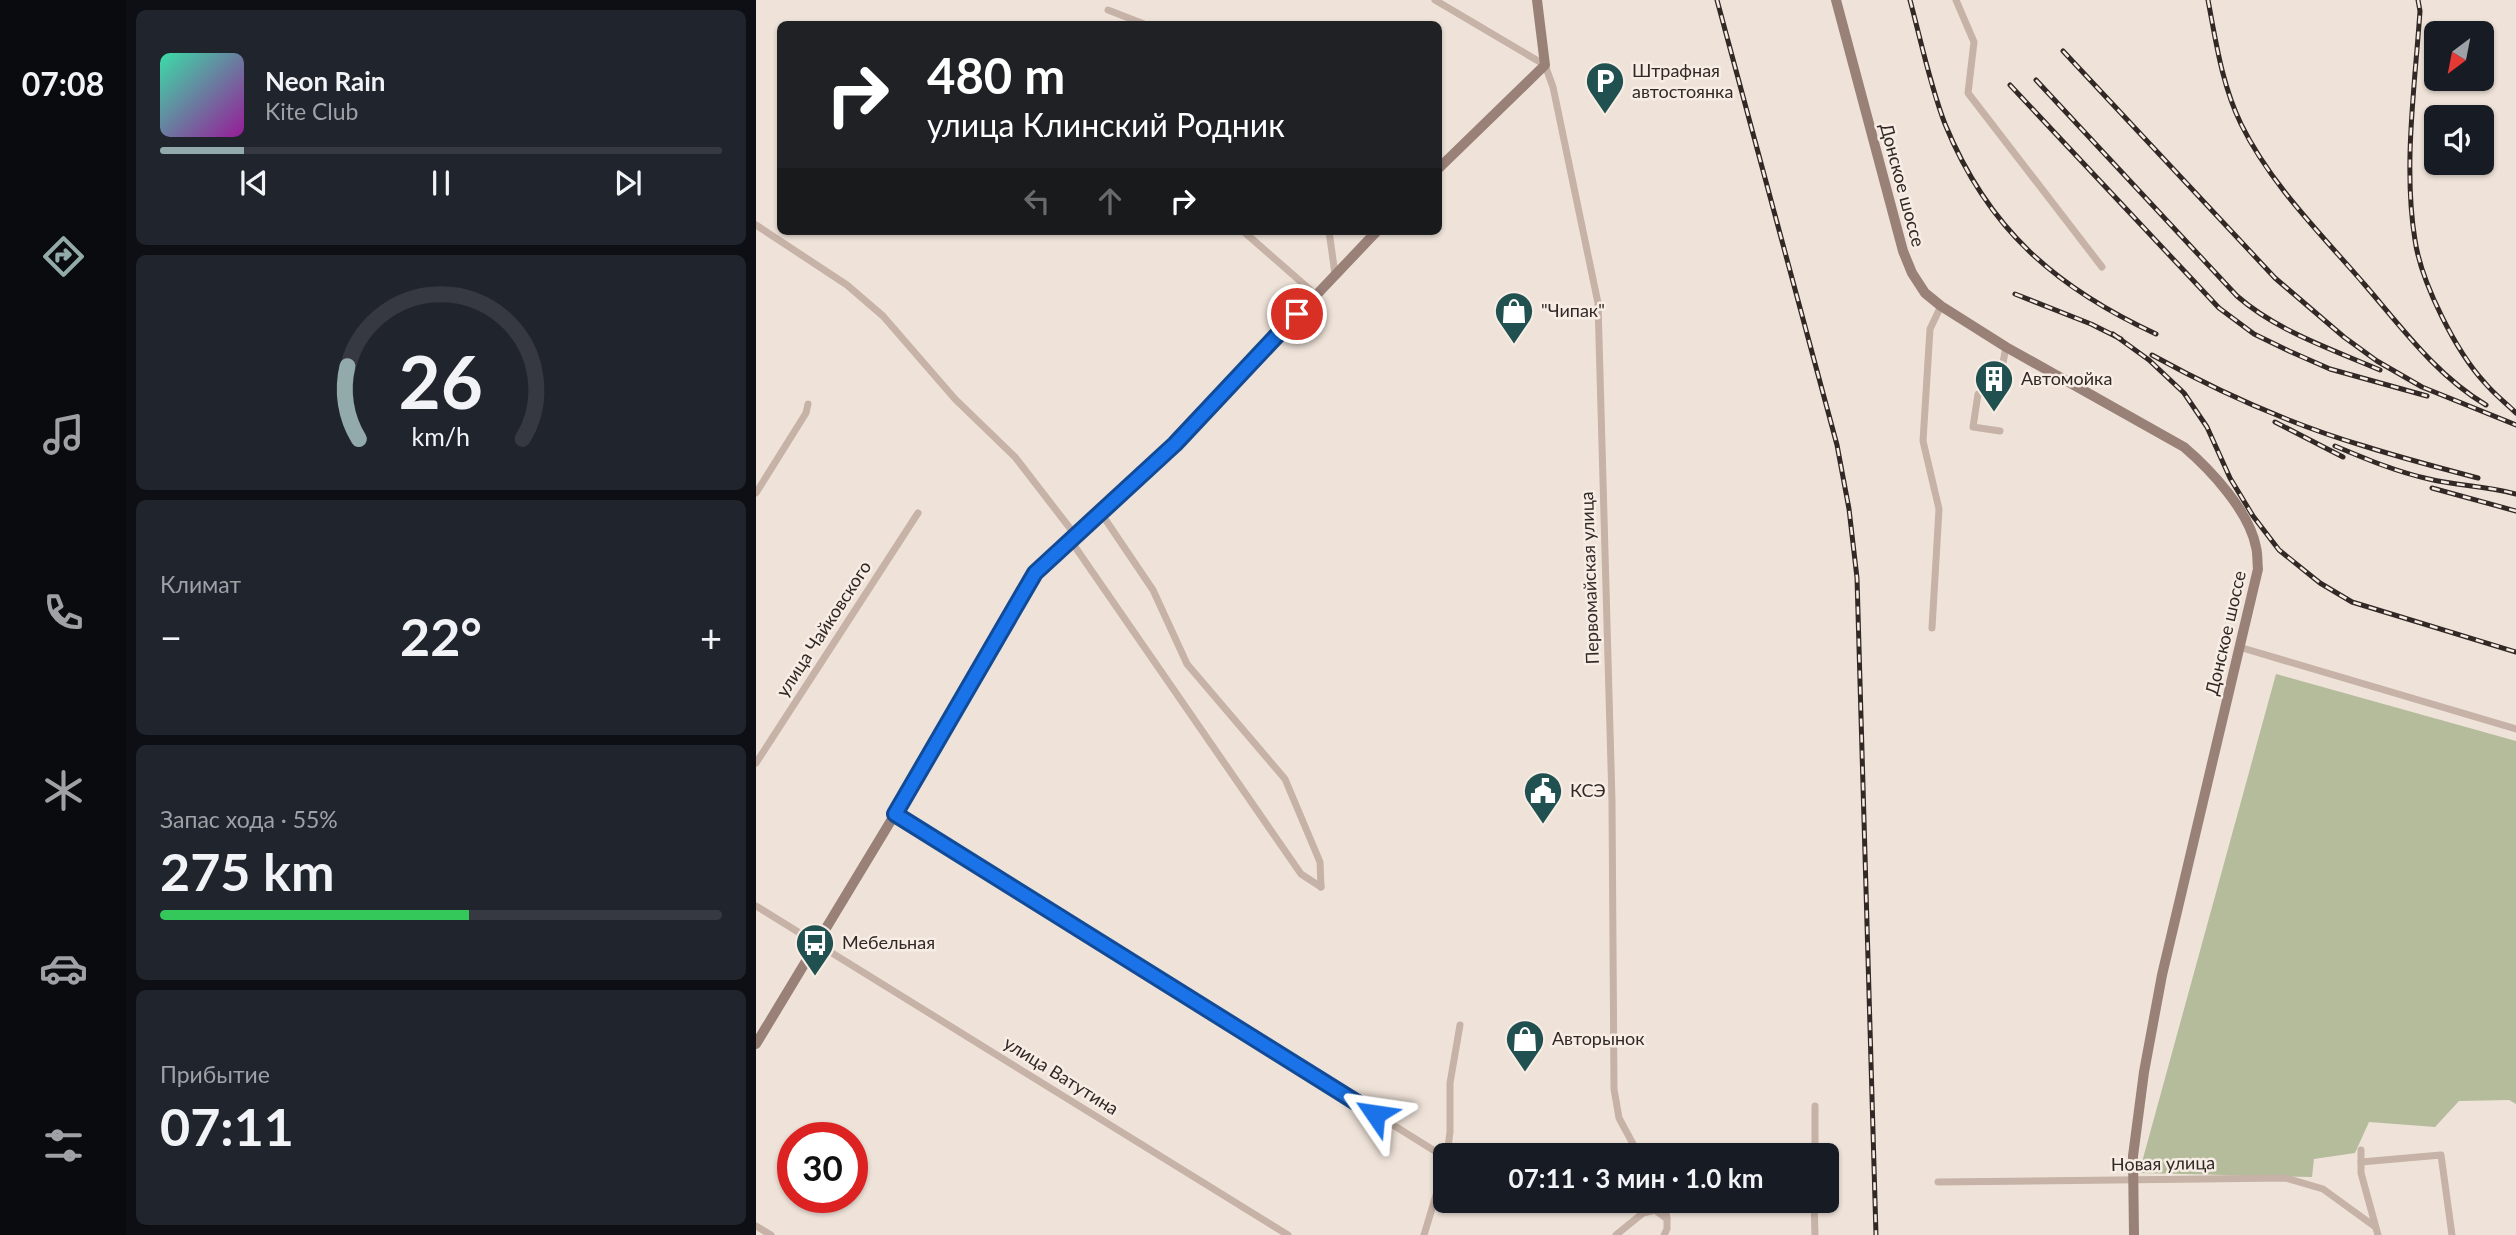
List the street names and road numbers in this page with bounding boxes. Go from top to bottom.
street label: Донское шоссе [1876,120,1930,249]
street label: Первомайская улица [1575,491,1603,665]
street label: улица Чайковского [771,556,875,701]
street label: Донское шоссе [2200,568,2250,697]
street label: улица Ватутина [1000,1031,1123,1119]
street label: Новая улица [2111,1151,2215,1175]

